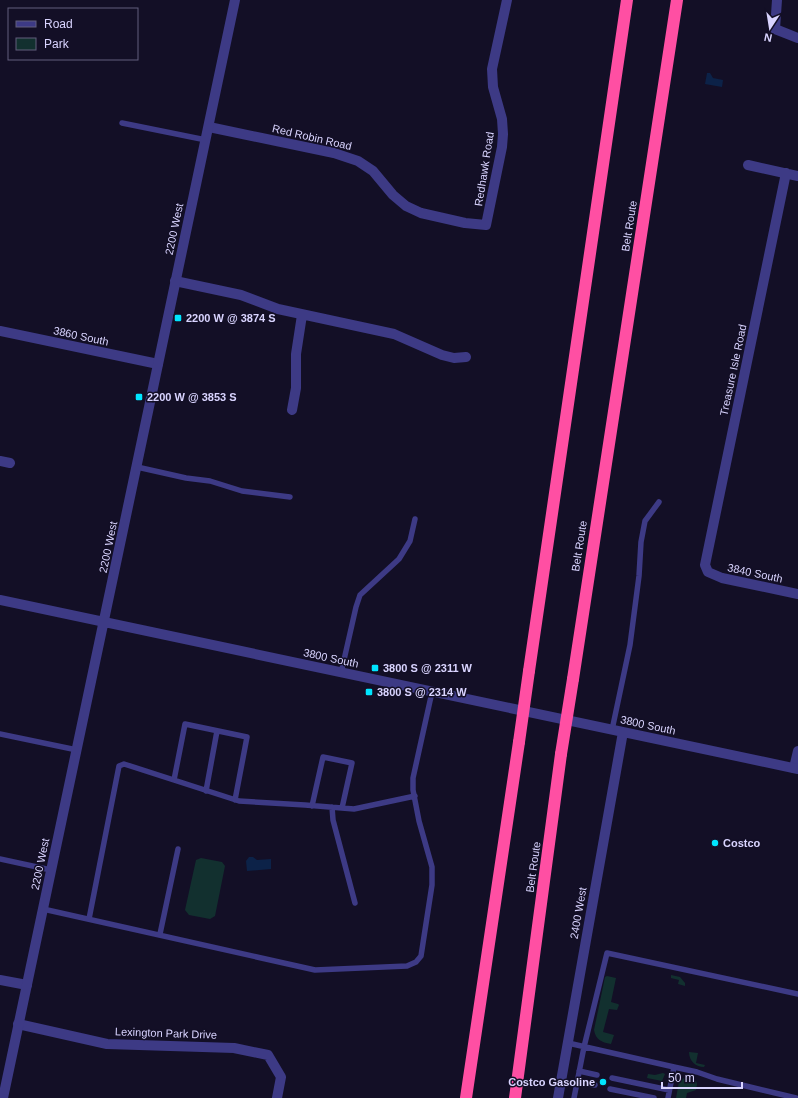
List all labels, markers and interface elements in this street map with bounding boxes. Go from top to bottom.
legend [8,8,138,60]
north arrow [750,8,790,48]
text: Road [44,17,73,31]
text: N [763,31,773,44]
text: Park [44,37,70,51]
street label: Red Robin Road [271,122,353,152]
street label: Redhawk Road [472,131,496,207]
street label: Belt Route [619,200,639,252]
street label: 2200 West [163,202,185,256]
place label: 2200 W @ 3874 S [186,312,276,324]
marker: 2200 W @ 3874 S [173,313,183,323]
street label: Treasure Isle Road [717,323,749,417]
street label: 3860 South [52,324,110,348]
place label: 2200 W @ 3853 S [147,391,237,403]
marker: 2200 W @ 3853 S [134,392,144,402]
street label: 2200 West [97,520,119,574]
street label: Belt Route [569,520,589,572]
street label: 3840 South [726,561,784,585]
street label: 3800 South [302,646,360,670]
place label: 3800 S @ 2311 W [383,662,473,674]
marker: 3800 S @ 2311 W [370,663,380,673]
place label: 3800 S @ 2314 W [377,686,467,698]
marker: 3800 S @ 2314 W [364,687,374,697]
street label: 3800 South [619,713,677,737]
street label: 2200 West [29,837,51,891]
place label: Costco [723,837,761,849]
marker: Costco [710,838,720,848]
street label: Belt Route [523,841,543,893]
street label: 2400 West [568,886,588,940]
street label: Lexington Park Drive [115,1025,217,1041]
scale bar [662,1064,742,1090]
text: 50 m [668,1071,695,1085]
place label: Costco Gasoline [508,1076,595,1088]
marker: Costco Gasoline [598,1077,608,1087]

